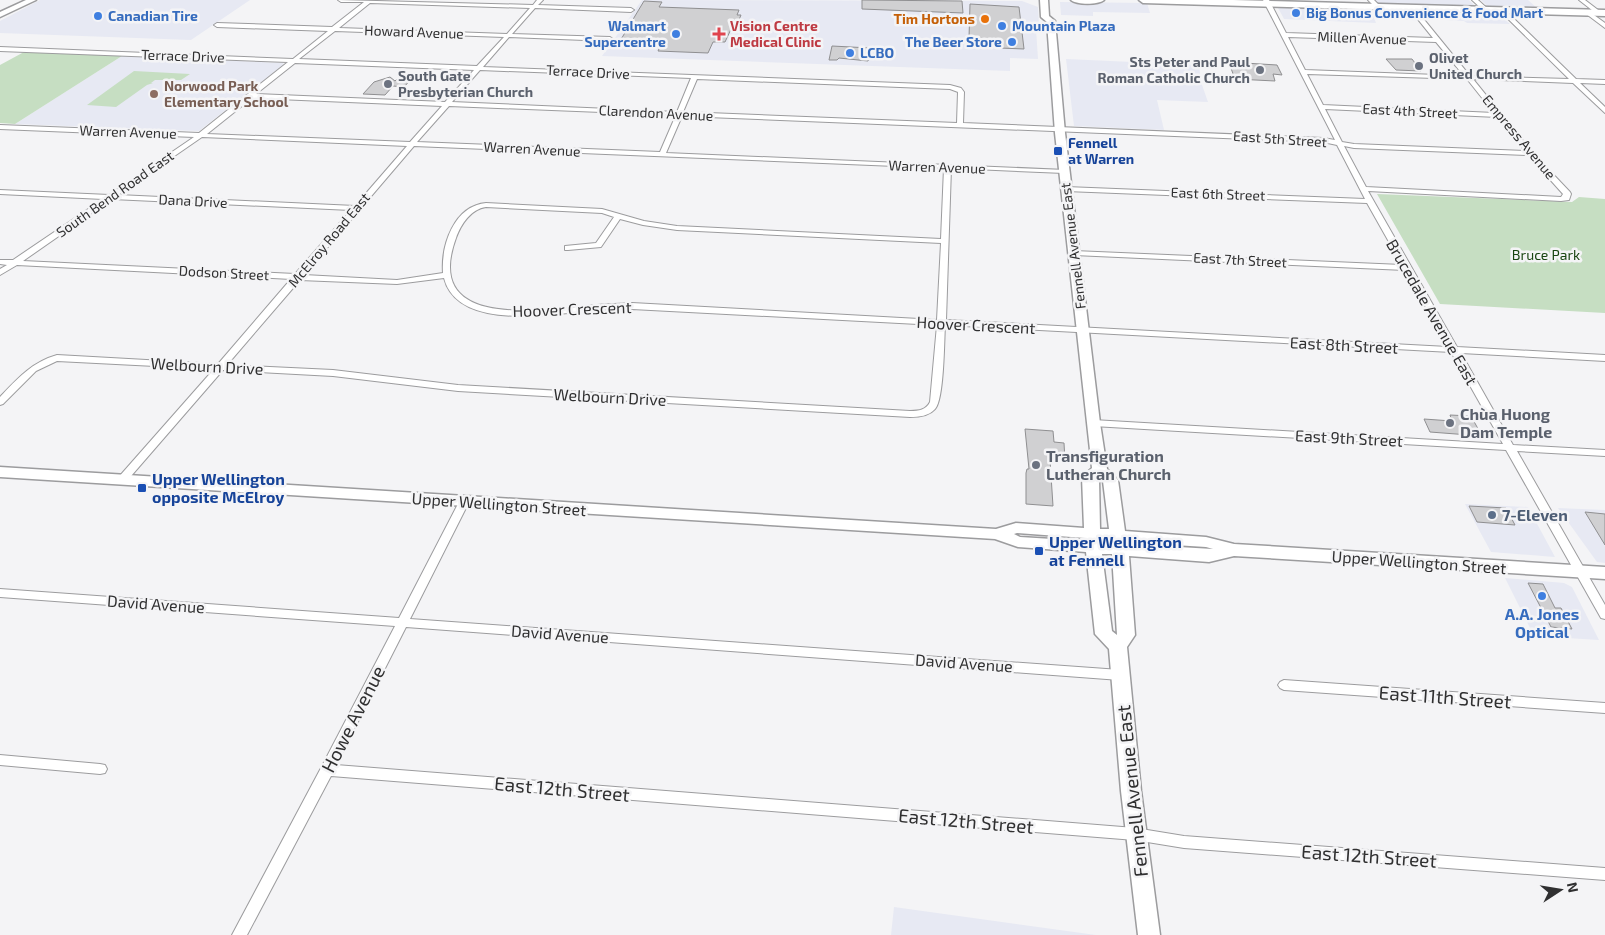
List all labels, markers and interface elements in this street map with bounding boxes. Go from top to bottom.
place label: Big Bonus Convenience & Food Mart [1306,4,1544,21]
place label: Canadian Tire [108,7,198,24]
marker: Big Bonus Convenience & Food Mart [1290,7,1302,19]
marker: Canadian Tire [92,10,104,22]
place label: Tim Hortons [894,10,975,27]
marker: Tim Hortons [979,13,991,25]
place label: Walmart Supercentre [584,17,666,50]
place label: Vision Centre Medical Clinic [730,17,821,50]
place label: Mountain Plaza [1012,17,1115,34]
marker: Mountain Plaza [996,20,1008,32]
street label: Howard Avenue [364,21,464,42]
marker: Vision Centre Medical Clinic [712,27,726,41]
street label: Millen Avenue [1317,27,1407,48]
marker: Walmart Supercentre [670,28,682,40]
place label: The Beer Store [905,33,1002,50]
marker: The Beer Store [1006,36,1018,48]
place label: LCBO [860,44,894,61]
street label: Terrace Drive [141,46,225,65]
marker: LCBO [844,47,856,59]
place label: Olivet United Church [1429,49,1522,82]
place label: Sts Peter and Paul Roman Catholic Church [1097,53,1250,86]
marker: Olivet United Church [1413,60,1425,72]
street label: Terrace Drive [546,61,630,82]
marker: Sts Peter and Paul Roman Catholic Church [1254,64,1266,76]
place label: South Gate Presbyterian Church [398,67,533,100]
place label: Norwood Park Elementary School [164,77,289,110]
marker: South Gate Presbyterian Church [382,78,394,90]
marker: Norwood Park Elementary School [148,88,160,100]
street label: Empress Avenue [1479,91,1560,182]
street label: East 4th Street [1362,100,1458,121]
street label: Clarendon Avenue [598,101,714,124]
street label: Warren Avenue [79,121,177,142]
street label: East 5th Street [1233,127,1328,150]
place label: Fennell at Warren [1068,134,1134,167]
street label: Warren Avenue [483,137,581,160]
marker: Fennell at Warren [1052,145,1064,157]
street label: South Bend Road East [53,147,177,240]
street label: Warren Avenue [888,156,986,177]
street label: Fennell Avenue East [1056,182,1089,310]
street label: East 6th Street [1170,183,1266,204]
street label: McElroy Road East [284,189,373,290]
street label: Dana Drive [158,190,228,211]
street label: Brucedale Avenue East [1383,235,1482,388]
park label: Bruce Park [1512,246,1580,263]
street label: East 7th Street [1193,249,1287,270]
street label: Dodson Street [178,262,270,283]
street label: Hoover Crescent [512,297,632,320]
street label: Hoover Crescent [916,312,1036,337]
street label: East 8th Street [1289,332,1399,357]
street label: Welbourn Drive [150,353,264,378]
street label: Welbourn Drive [553,384,667,409]
place label: Chùa Huong Dam Temple [1460,404,1552,441]
marker: Chùa Huong Dam Temple [1444,417,1456,429]
street label: East 9th Street [1295,425,1404,450]
place label: Transfiguration Lutheran Church [1046,446,1171,483]
marker: Transfiguration Lutheran Church [1030,459,1042,471]
place label: Upper Wellington opposite McElroy [152,469,285,507]
marker: Upper Wellington opposite McElroy [136,482,148,494]
street label: Upper Wellington Street [411,488,587,519]
place label: 7-Eleven [1502,505,1568,524]
marker: 7-Eleven [1486,509,1498,521]
place label: Upper Wellington at Fennell [1049,532,1182,569]
marker: Upper Wellington at Fennell [1033,545,1045,557]
street label: Upper Wellington Street [1331,546,1507,577]
marker: A.A. Jones Optical [1536,590,1548,602]
street label: David Avenue [107,591,205,616]
place label: A.A. Jones Optical [1505,604,1579,641]
street label: David Avenue [511,621,609,646]
street label: David Avenue [915,650,1013,675]
street label: Howe Avenue [316,662,389,776]
street label: East 11th Street [1378,680,1512,713]
street label: Fennell Avenue East [1111,704,1152,878]
street label: East 12th Street [493,771,631,806]
street label: East 12th Street [897,803,1035,838]
street label: East 12th Street [1301,839,1438,872]
north arrow [1535,865,1585,915]
text: N [1564,880,1583,894]

